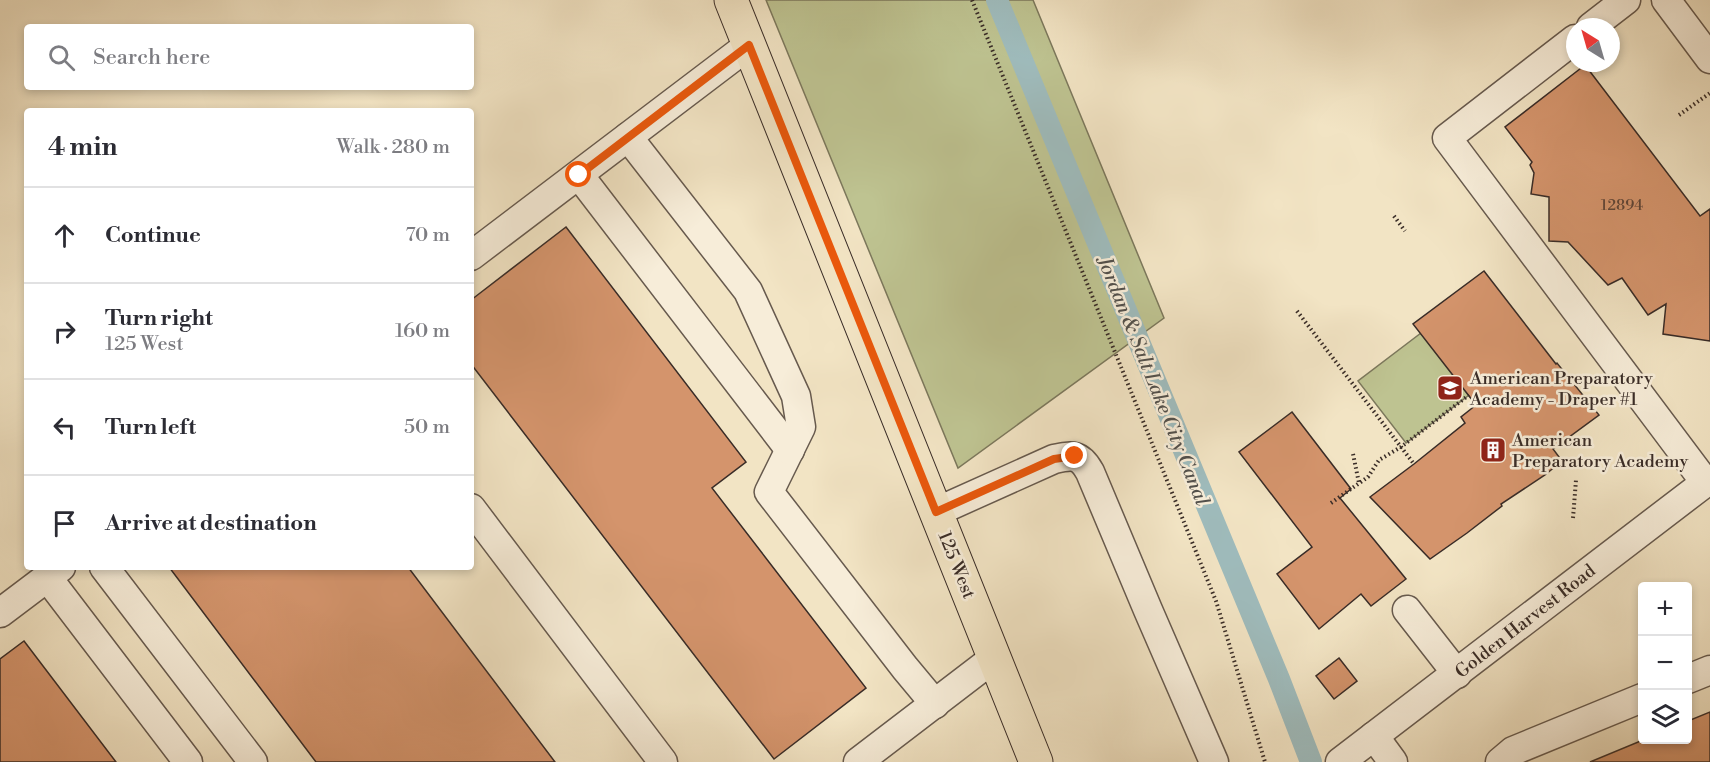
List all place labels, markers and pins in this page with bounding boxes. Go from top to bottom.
place label: American Preparatory Academy - Draper #1 [1469,367,1653,411]
school or university icon: American Preparatory Academy - Draper #1 [1435,373,1465,403]
place label: American Preparatory Academy [1511,429,1688,473]
building icon: American Preparatory Academy [1478,435,1508,465]

